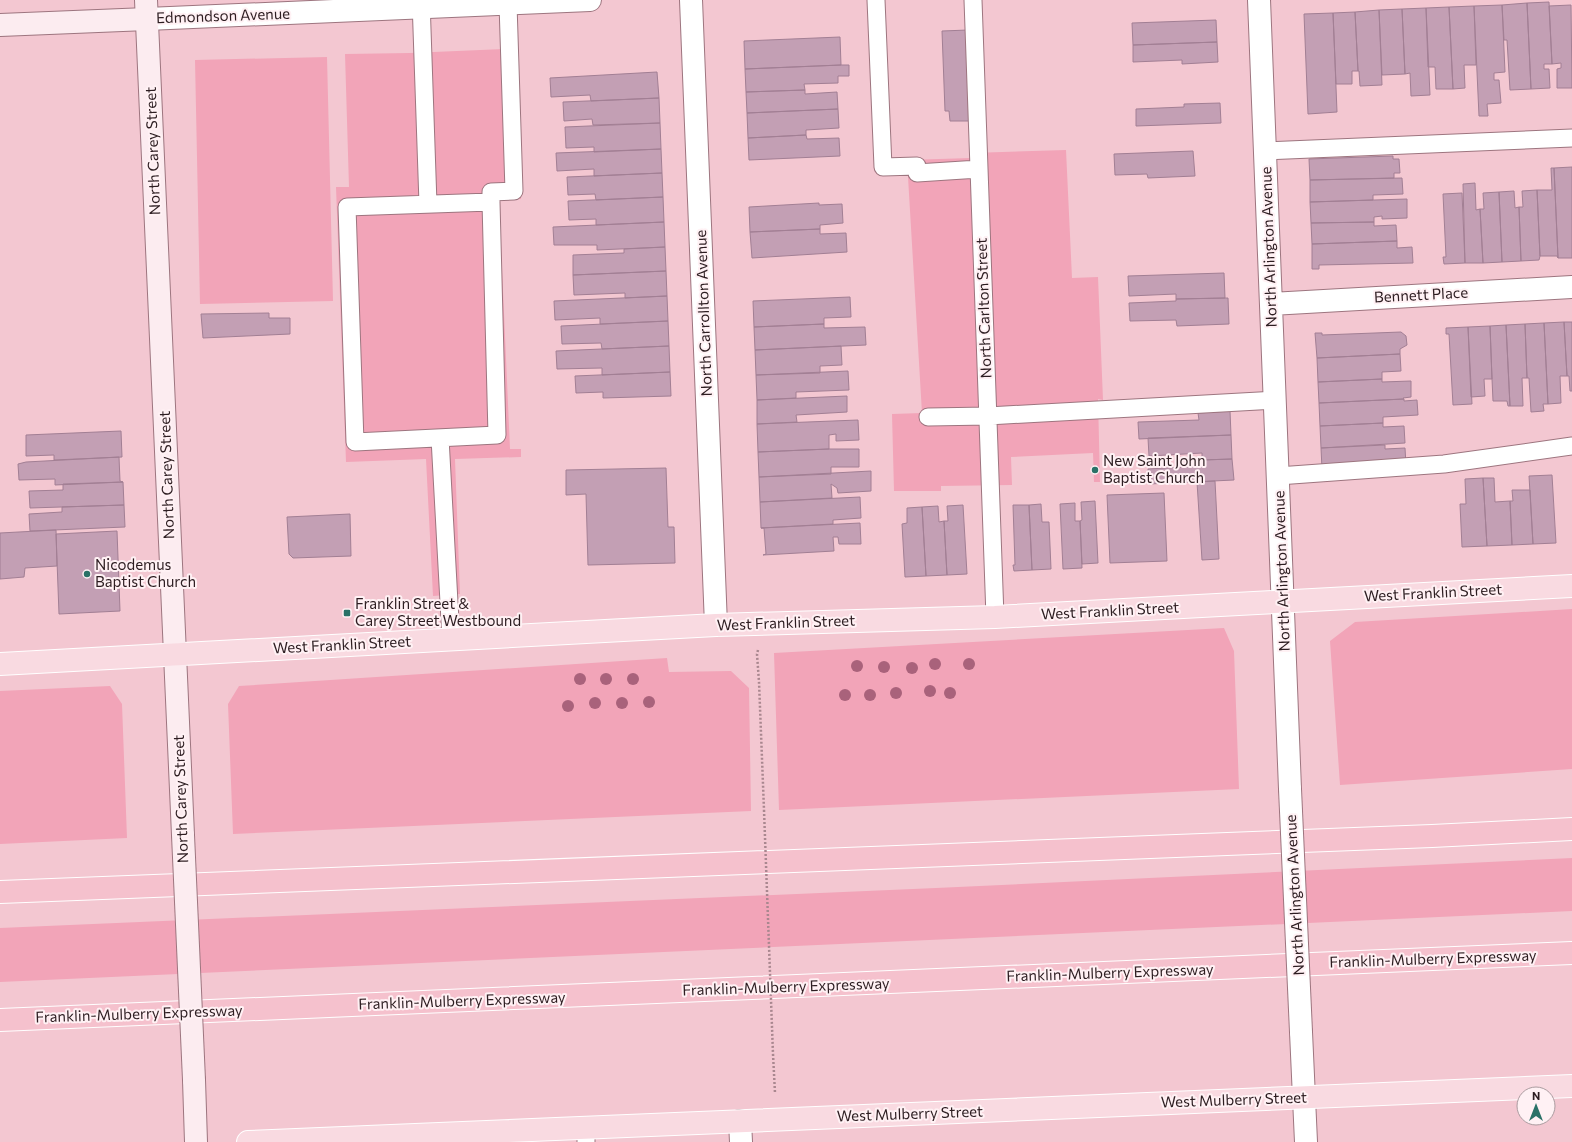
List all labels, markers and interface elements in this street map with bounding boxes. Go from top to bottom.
street label: Edmondson Avenue [156,4,290,26]
street label: North Carey Street [141,87,163,216]
street label: North Arlington Avenue [1256,166,1280,328]
street label: North Carrollton Avenue [691,229,715,397]
street label: North Carlton Street [972,237,994,379]
street label: Bennett Place [1373,283,1469,305]
street label: North Carey Street [155,411,177,540]
place label: New Saint John Baptist Church [1103,451,1206,486]
marker: New Saint John Baptist Church [1090,465,1100,475]
street label: North Arlington Avenue [1269,490,1293,652]
place label: Nicodemus Baptist Church [95,555,196,590]
marker: Nicodemus Baptist Church [82,569,92,579]
street label: West Franklin Street [1363,579,1502,605]
place label: Franklin Street & Carey Street Westbound [355,594,521,629]
street label: West Franklin Street [1040,597,1179,623]
marker: Franklin Street & Carey Street Westbound [342,608,352,618]
street label: West Franklin Street [717,611,855,633]
street label: West Franklin Street [272,631,411,657]
street label: North Carey Street [169,735,191,864]
street label: North Arlington Avenue [1281,814,1307,976]
street label: Franklin-Mulberry Expressway [1329,945,1537,971]
street label: Franklin-Mulberry Expressway [1006,959,1214,985]
street label: Franklin-Mulberry Expressway [682,973,890,999]
street label: Franklin-Mulberry Expressway [358,987,566,1013]
street label: Franklin-Mulberry Expressway [35,1000,243,1026]
north arrow [1516,1086,1556,1126]
street label: West Mulberry Street [1161,1087,1307,1111]
text: N [1532,1089,1540,1102]
street label: West Mulberry Street [837,1101,983,1125]

